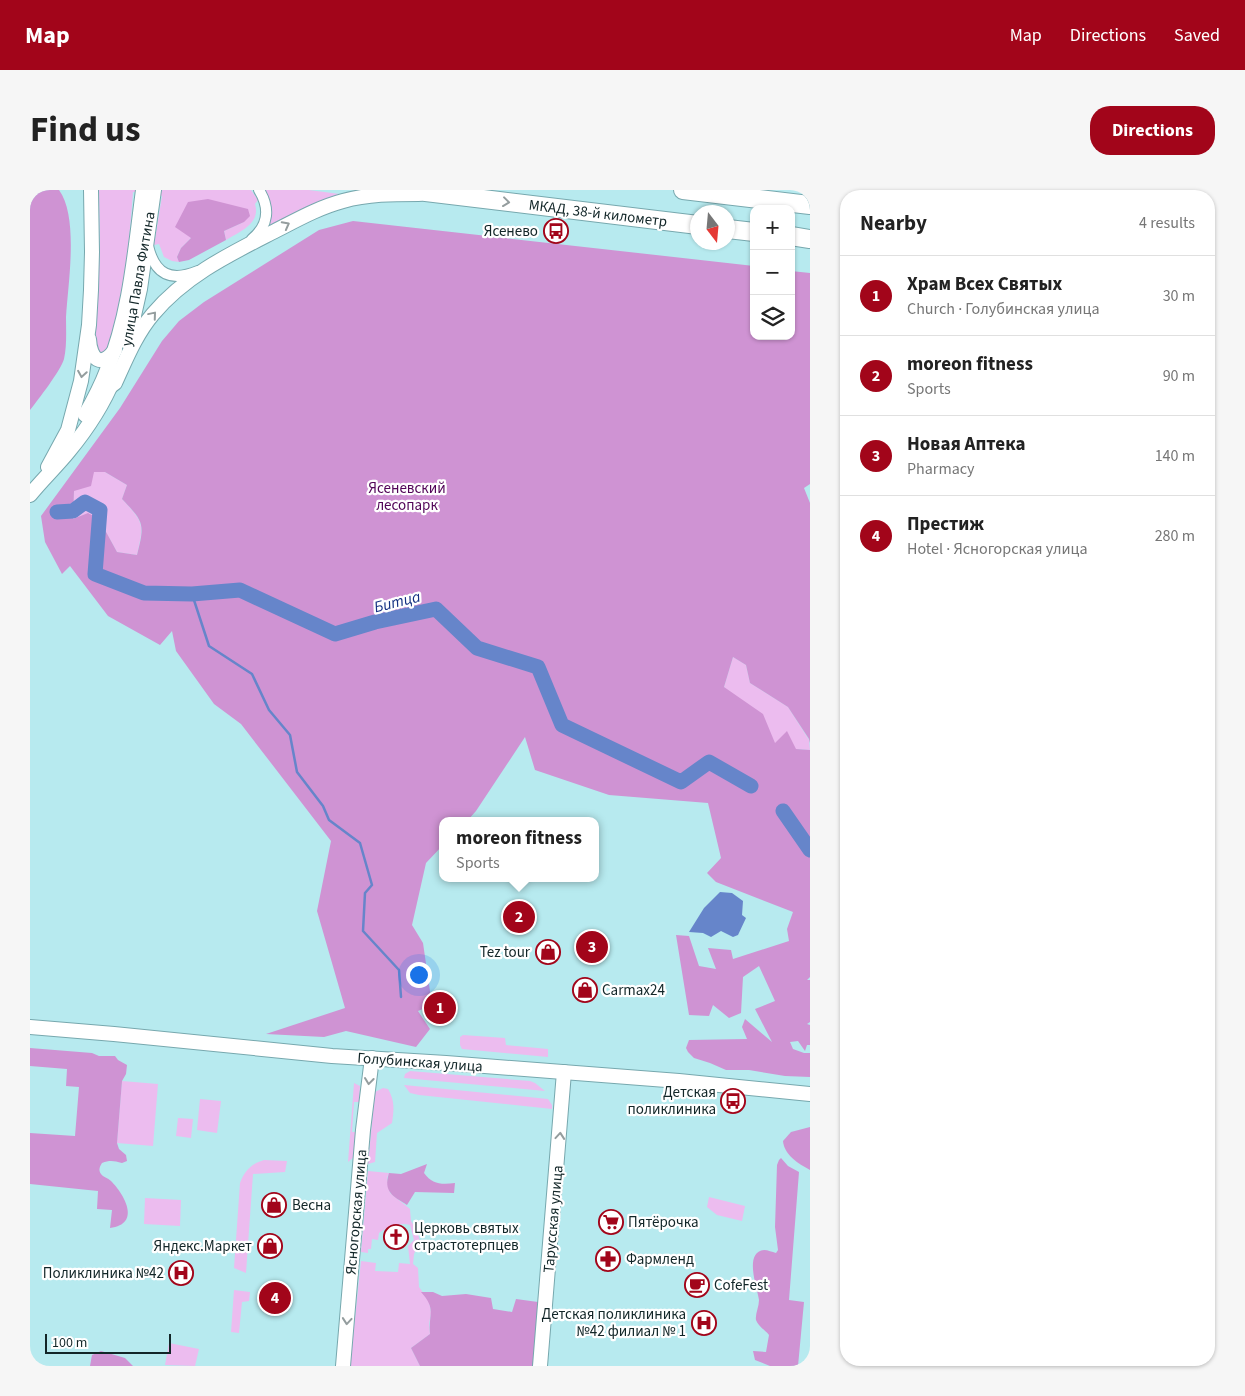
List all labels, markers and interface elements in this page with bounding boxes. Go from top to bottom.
text: Map [25,18,70,53]
text: Map [1010,23,1042,48]
text: Directions [1070,23,1146,48]
text: Saved [1174,23,1220,48]
text: Find us [30,105,140,155]
button: Directions [1090,106,1215,155]
street label: МКАД, 38-й километр [527,195,668,232]
one-way arrow [503,196,511,207]
north arrow [690,205,735,250]
map controls [750,205,795,340]
button: + [750,205,795,250]
text: Nearby [860,208,927,238]
street label: улица Павла Фитина [116,210,161,348]
text: 4 results [1139,212,1195,234]
bus stop icon: Ясенево [543,218,569,244]
one-way arrow [281,221,290,231]
place label: Ясенево [484,221,538,242]
button: − [750,250,795,295]
text: Храм Всех Святых [907,271,1062,298]
text: 1 [872,285,880,307]
text: 30 m [1163,285,1195,307]
button: layers [750,295,795,340]
text: Church · Голубинская улица [907,298,1099,320]
one-way arrow [147,312,155,321]
text: moreon fitness [907,351,1033,378]
text: 2 [872,365,880,387]
text: 90 m [1163,365,1195,387]
one-way arrow [77,369,87,378]
text: Sports [907,378,951,400]
text: Новая Аптека [907,431,1025,458]
text: 3 [872,445,880,467]
text: 140 m [1155,445,1195,467]
text: Pharmacy [907,458,975,480]
park label: Ясеневский лесопарк [368,478,446,516]
text: Престиж [907,511,984,538]
text: 4 [872,525,880,547]
text: 280 m [1155,525,1195,547]
text: Hotel · Ясногорская улица [907,538,1088,560]
water label: Битца [372,585,423,618]
popup [439,817,599,882]
text: moreon fitness [456,825,582,852]
text: Sports [456,852,500,874]
pin: 2 [503,898,535,936]
pin: 3 [576,928,608,966]
shop icon: Tez tour [535,939,561,965]
place label: Tez tour [480,942,531,963]
your location [406,962,432,988]
shop icon: Carmax24 [572,977,598,1003]
place label: Carmax24 [602,980,665,1001]
pin: 1 [424,989,456,1027]
street label: Голубинская улица [356,1048,483,1077]
one-way arrow [364,1077,375,1085]
place label: Детская поликлиника [628,1082,716,1120]
bus stop icon: Детская поликлиника [720,1088,746,1114]
one-way arrow [554,1132,565,1140]
street label: Ясногорская улица [341,1148,372,1276]
street label: Тарусская улица [538,1164,569,1274]
shop icon: Весна [261,1192,287,1218]
place label: Весна [292,1195,331,1216]
supermarket icon: Пятёрочка [598,1209,624,1235]
place label: Пятёрочка [628,1212,699,1233]
place label: Церковь святых страстотерпцев [414,1218,519,1256]
church icon: Церковь святых страстотерпцев [383,1224,409,1250]
shop icon: Яндекс.Маркет [257,1233,283,1259]
place label: Яндекс.Маркет [154,1236,252,1257]
pharmacy icon: Фармленд [595,1246,621,1272]
place label: Фармленд [626,1249,694,1270]
hospital icon: Поликлиника №42 [168,1260,194,1286]
place label: Поликлиника №42 [43,1263,164,1284]
cafe icon: CofeFest [684,1272,710,1298]
place label: CofeFest [714,1275,768,1296]
pin: 4 [259,1279,291,1317]
place label: Детская поликлиника №42 филиал № 1 [541,1304,686,1342]
hospital icon: Детская поликлиника №42 филиал № 1 [691,1310,717,1336]
one-way arrow [341,1317,352,1325]
scale bar [45,1331,171,1354]
text: 100 m [52,1333,87,1353]

